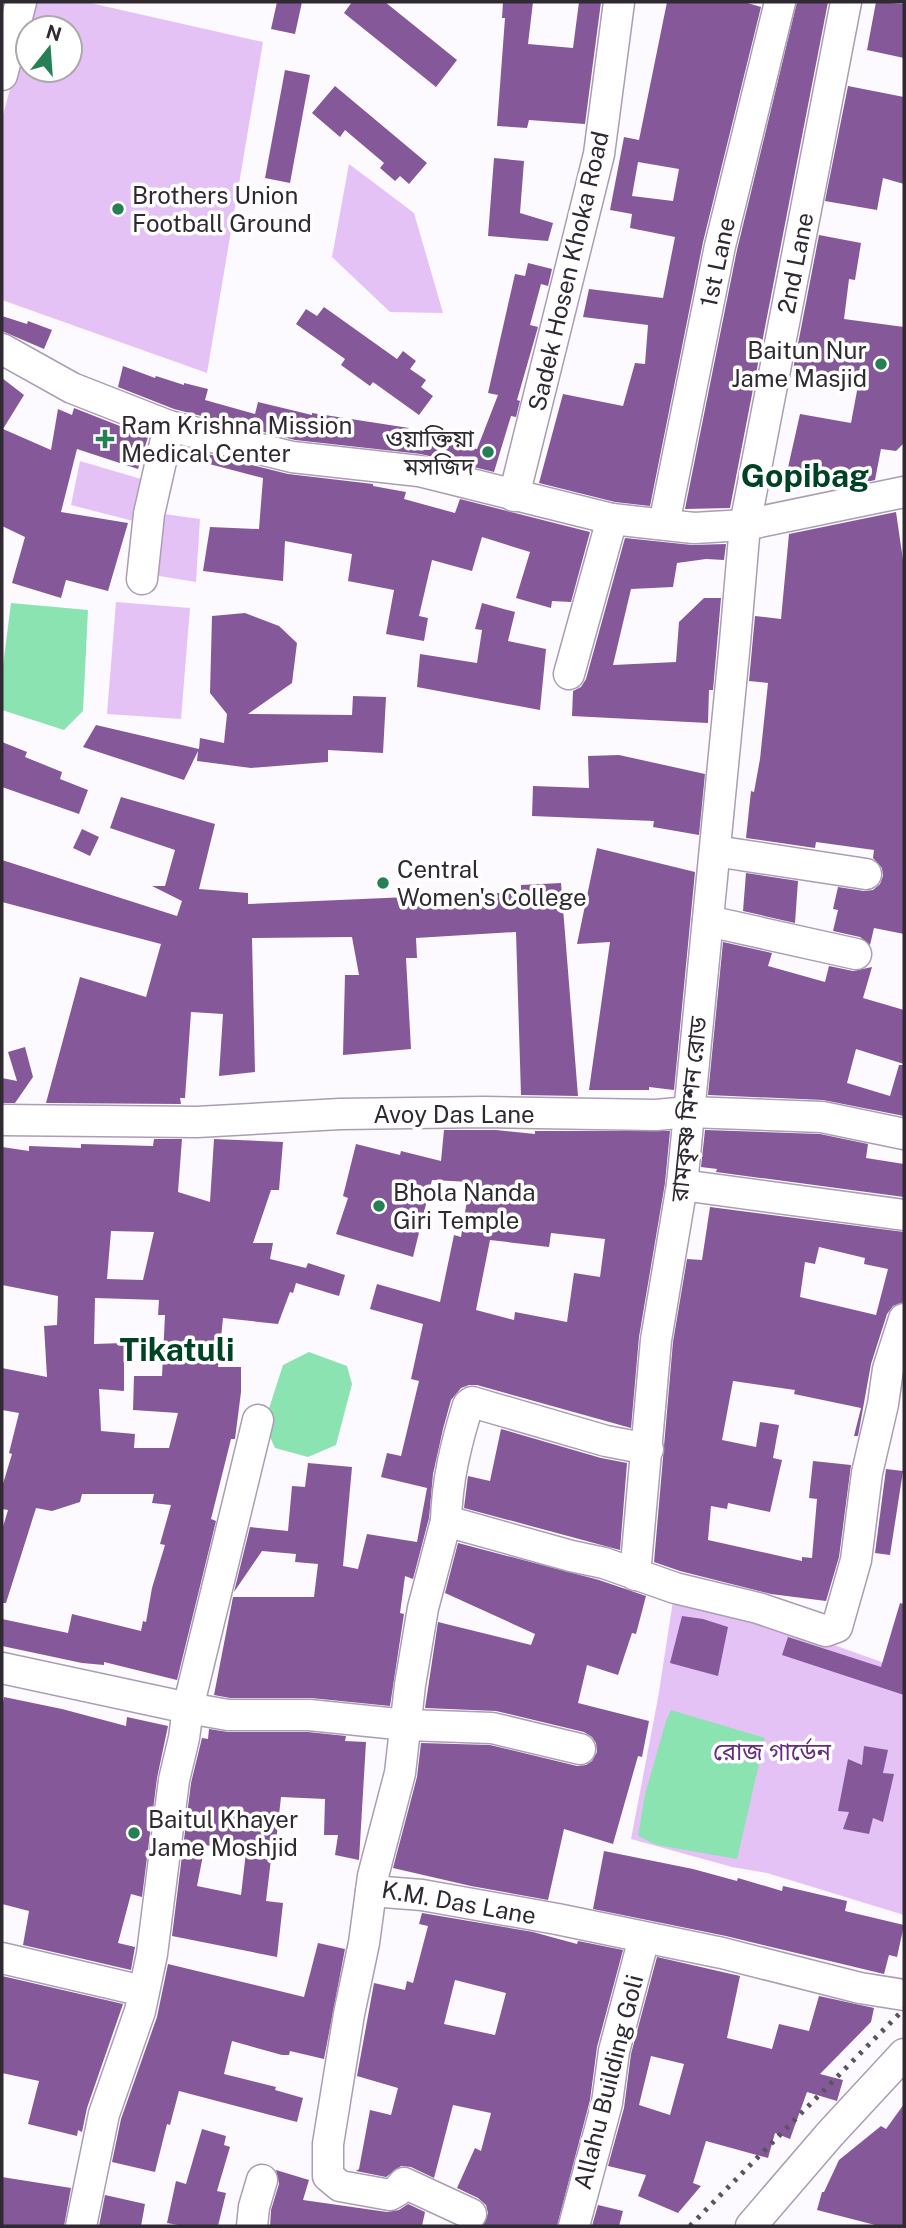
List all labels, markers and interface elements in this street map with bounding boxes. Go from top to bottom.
north arrow [14,14,84,84]
text: N [44,20,64,45]
street label: Sadek Hosen Khoka Road [522,128,614,414]
place label: Brothers Union Football Ground [132,181,312,237]
marker: Brothers Union Football Ground [110,201,126,217]
street label: 2nd Lane [771,210,819,316]
street label: 1st Lane [694,215,740,309]
place label: Baitun Nur Jame Masjid [731,336,867,392]
marker: Baitun Nur Jame Masjid [873,356,889,372]
place label: Ram Krishna Mission Medical Center [121,411,352,467]
place label: ওয়াক্তিয়া মসজিদ [385,424,475,480]
marker: Ram Krishna Mission Medical Center [95,429,115,449]
marker: ওয়াক্তিয়া মসজিদ [480,444,496,460]
district label: Gopibag [741,457,869,494]
place label: Central Women's College [397,855,587,911]
marker: Central Women's College [375,875,391,891]
street label: রামকৃষ্ণ মিশন রোড [664,1014,714,1204]
street label: Avoy Das Lane [373,1100,535,1128]
place label: Bhola Nanda Giri Temple [393,1178,535,1234]
marker: Bhola Nanda Giri Temple [371,1198,387,1214]
district label: Tikatuli [119,1331,235,1368]
park label: রোজ গার্ডেন [713,1737,832,1765]
place label: Baitul Khayer Jame Moshjid [148,1805,298,1861]
marker: Baitul Khayer Jame Moshjid [126,1825,142,1841]
street label: K.M. Das Lane [380,1875,538,1929]
street label: Allahu Building Goli [568,1972,648,2192]

